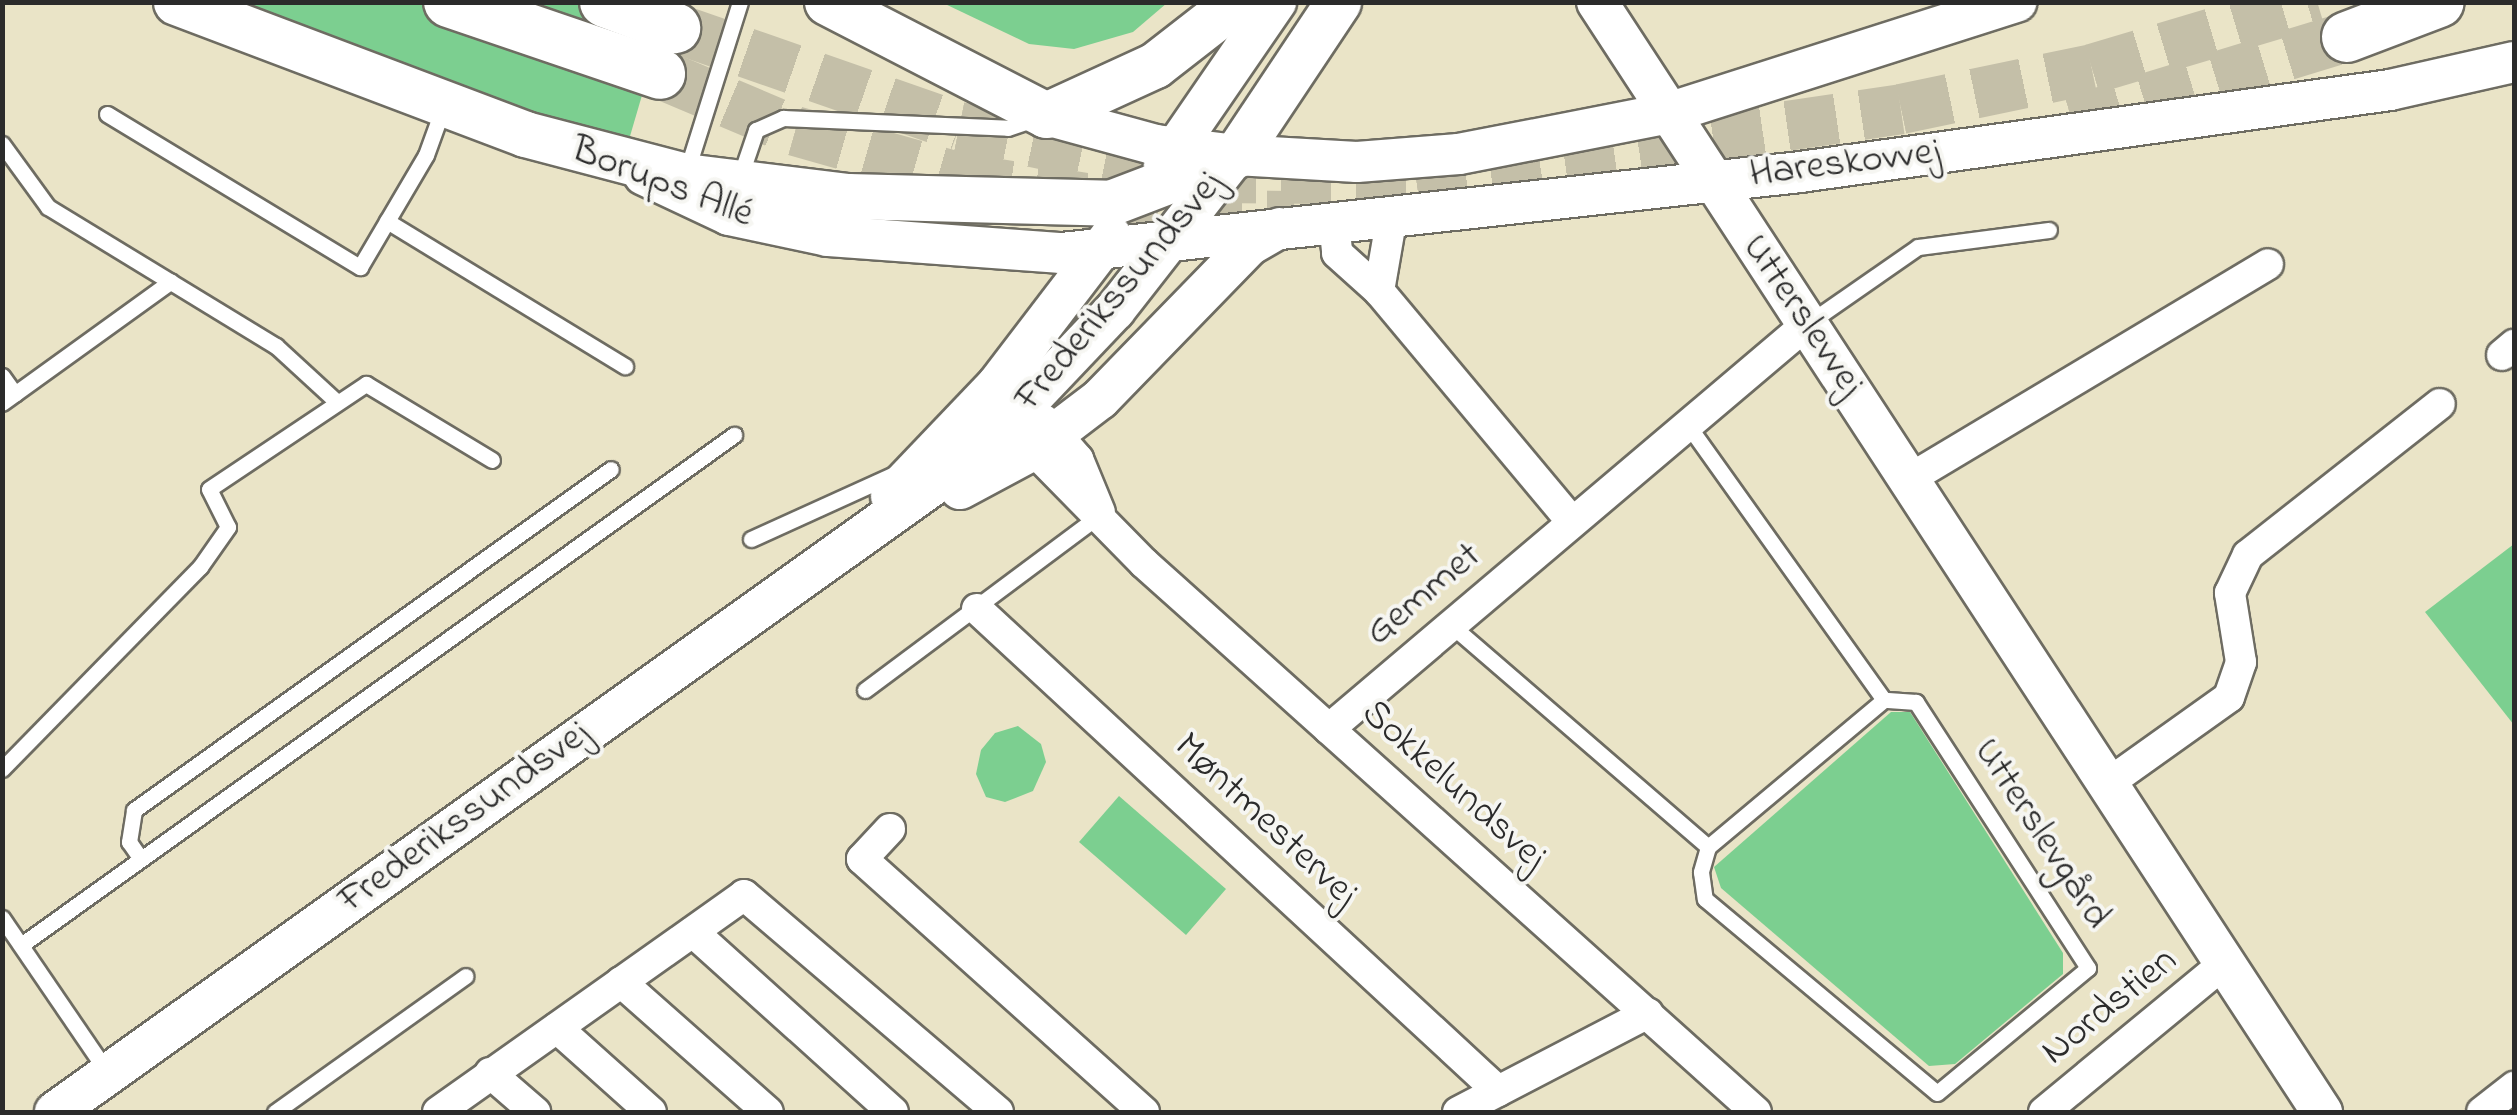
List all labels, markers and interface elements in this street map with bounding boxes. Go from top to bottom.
street label: Borups Allé [564,126,760,240]
street label: Hareskovvej [1747,128,1943,200]
street label: Frederikssundsvej [1005,162,1235,422]
street label: Utterslevvej [1730,226,1874,406]
street label: Gemmet [1356,533,1492,657]
street label: Sokkelundsvej [1350,690,1556,882]
street label: Frederikssundsvej [330,711,600,925]
street label: Møntmestervej [1163,724,1367,918]
street label: Utterslevgård [1962,730,2120,938]
street label: Nordstien [2032,938,2188,1076]

